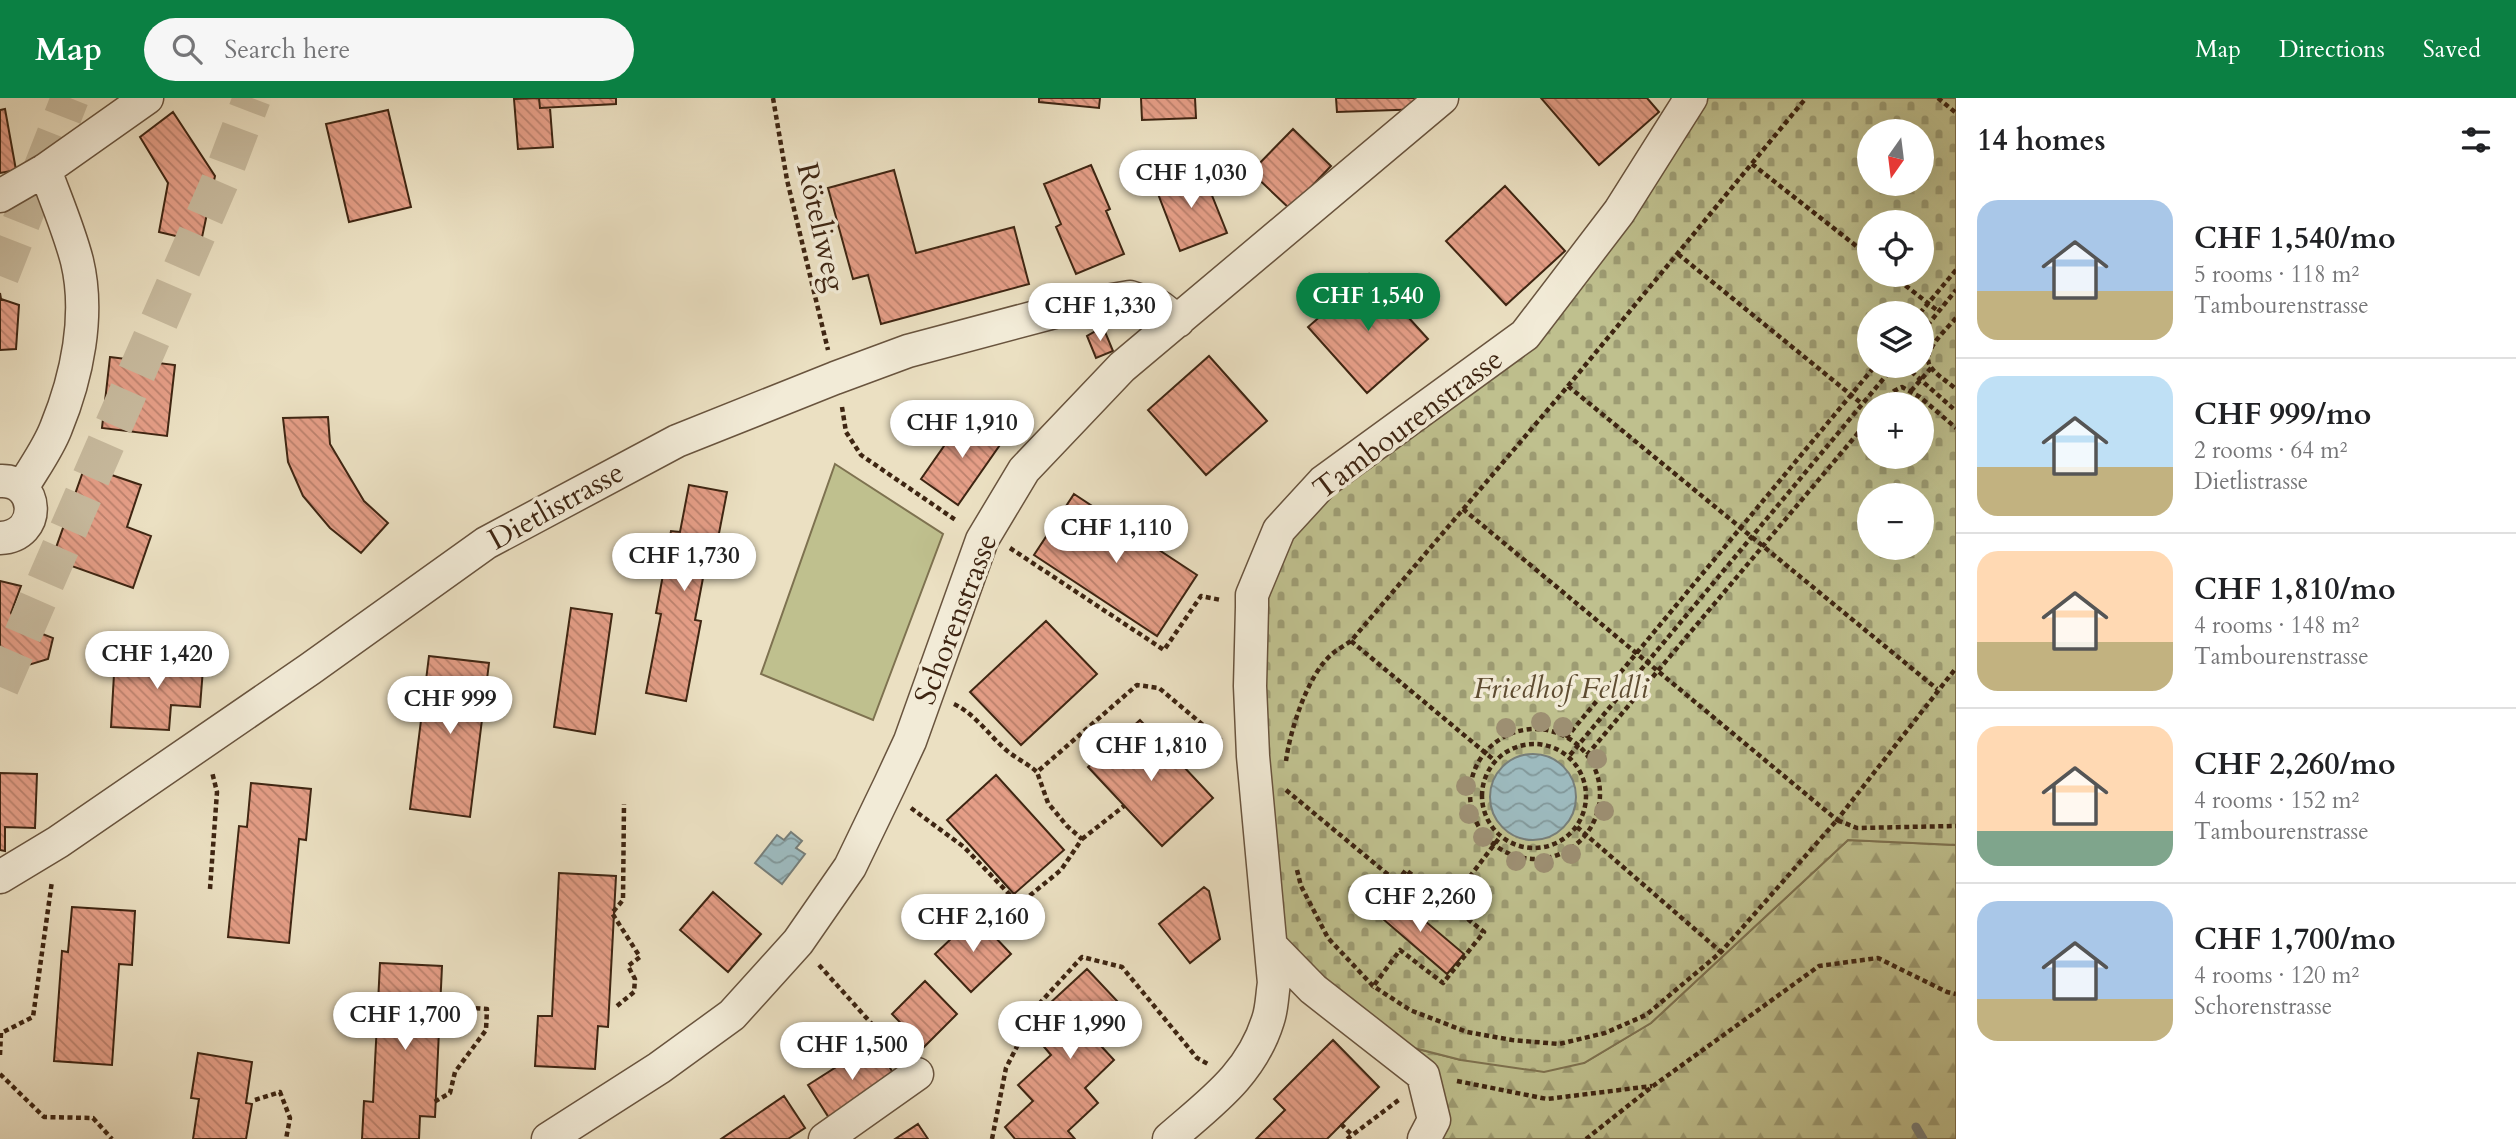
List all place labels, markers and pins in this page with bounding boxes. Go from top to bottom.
pin: CHF 1,030 [1111,150,1271,210]
pin: CHF 1,540 [1288,274,1448,333]
pin: CHF 1,330 [1020,284,1180,343]
pin: CHF 1,910 [882,400,1042,460]
pin: CHF 1,110 [1036,505,1196,565]
pin: CHF 1,730 [604,533,764,593]
pin: CHF 1,420 [77,632,237,691]
pin: CHF 999 [385,676,515,736]
pin: CHF 1,810 [1071,724,1231,783]
pin: CHF 2,260 [1340,874,1500,934]
pin: CHF 2,160 [893,894,1053,954]
pin: CHF 1,700 [325,992,485,1052]
pin: CHF 1,990 [990,1002,1150,1061]
pin: CHF 1,500 [772,1023,932,1082]

